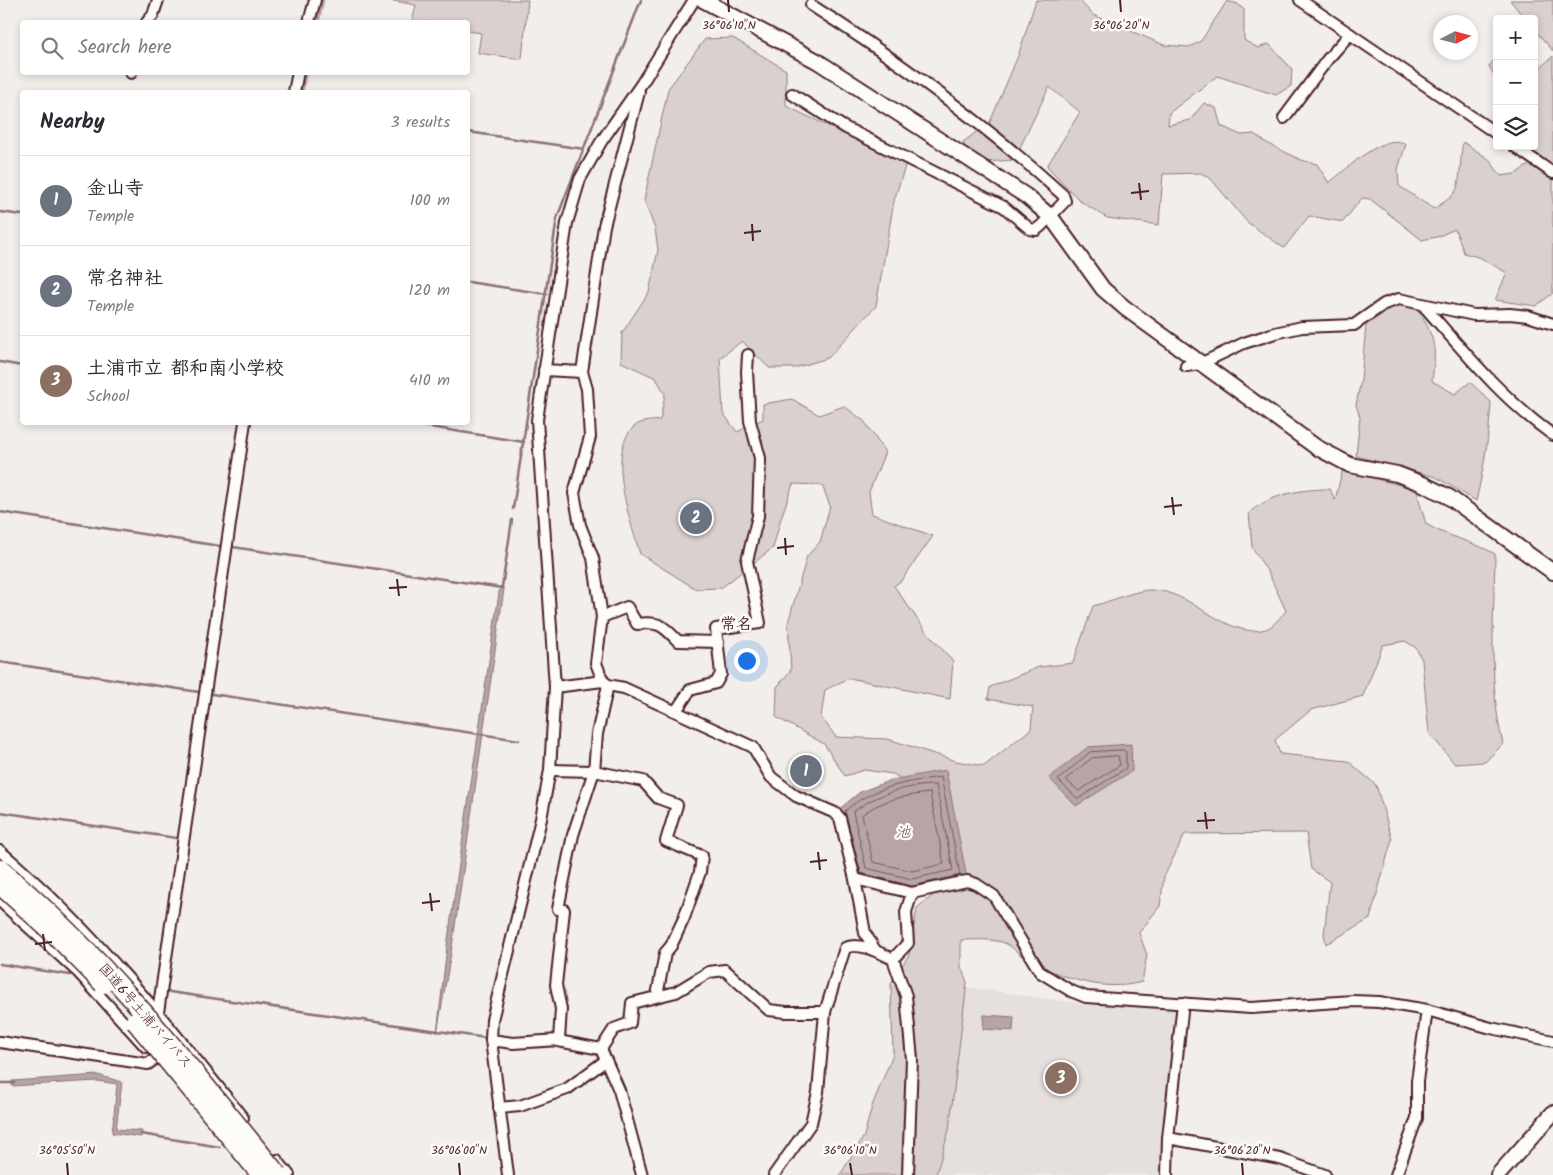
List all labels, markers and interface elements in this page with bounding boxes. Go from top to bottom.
north arrow [1433,15,1478,60]
map controls [1493,15,1538,150]
button: + [1493,15,1538,60]
text: 36°06'10"N [702,16,756,35]
text: 36°06'20"N [1092,16,1150,35]
search box [20,20,470,75]
text: Search here [78,33,172,63]
icon: search [38,34,66,62]
button: − [1493,60,1538,105]
button: layers [1493,105,1538,150]
text: Nearby [40,106,105,139]
text: 3 results [391,110,450,135]
text: 金山寺 [87,174,144,204]
text: 1 [54,188,58,213]
text: 100 m [410,188,450,213]
text: Temple [87,204,134,229]
text: 常名神社 [87,264,163,294]
text: 2 [51,278,61,303]
text: 120 m [409,278,450,303]
text: Temple [87,294,134,319]
text: 土浦市立 都和南小学校 [87,354,284,384]
text: 3 [52,368,60,393]
text: 410 m [409,368,450,393]
text: School [87,384,130,409]
pin: 2 [680,499,712,537]
district label: 常名 [720,612,752,637]
your location [734,648,760,674]
pin: 1 [790,752,822,790]
water label: 池 [895,821,911,845]
street label: 国道6号土浦バイパス [93,958,197,1074]
pin: 3 [1045,1059,1077,1097]
text: 36°05'50"N [39,1141,95,1160]
text: 36°06'00"N [431,1141,487,1160]
text: 36°06'10"N [823,1141,877,1160]
text: 36°06'20"N [1213,1141,1271,1160]

